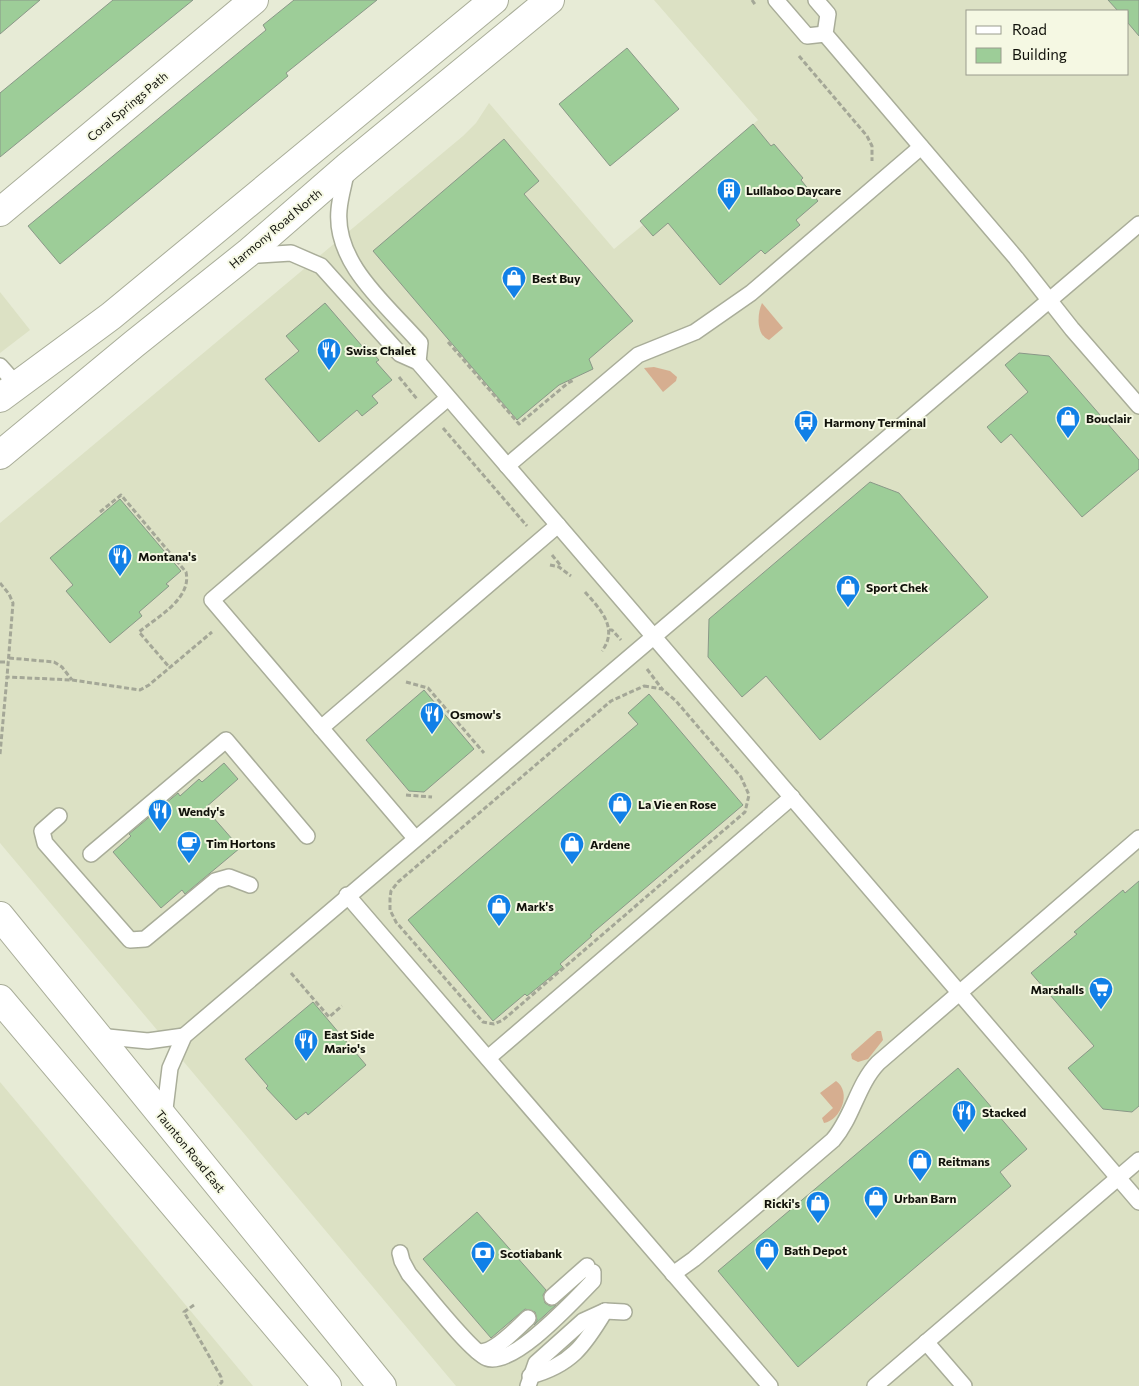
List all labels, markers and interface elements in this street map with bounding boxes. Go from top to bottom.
legend [966,10,1129,75]
text: Road [1012,20,1047,38]
text: Building [1012,45,1067,63]
street label: Coral Springs Path [84,68,170,144]
building icon: Lullaboo Daycare [716,177,742,211]
place label: Lullaboo Daycare [746,183,841,197]
street label: Harmony Road North [226,185,324,271]
shop icon: Best Buy [501,265,527,299]
place label: Best Buy [532,271,581,285]
restaurant icon: Swiss Chalet [316,337,342,371]
place label: Swiss Chalet [346,343,416,357]
shop icon: Bouclair [1055,405,1081,439]
bus stop icon: Harmony Terminal [793,409,819,443]
place label: Bouclair [1086,411,1132,425]
place label: Harmony Terminal [824,415,926,429]
restaurant icon: Montana's [107,543,133,577]
place label: Montana's [138,549,197,563]
shop icon: Sport Chek [835,574,861,608]
place label: Sport Chek [866,580,928,594]
restaurant icon: Osmow's [419,701,445,735]
place label: Osmow's [450,707,501,721]
shop icon: La Vie en Rose [607,791,633,825]
place label: La Vie en Rose [638,797,716,811]
restaurant icon: Wendy's [147,798,173,832]
place label: Wendy's [178,804,225,818]
cafe icon: Tim Hortons [176,830,202,864]
shop icon: Ardene [559,831,585,865]
place label: Tim Hortons [206,836,276,850]
place label: Ardene [590,837,630,851]
shop icon: Mark's [486,893,512,927]
place label: Mark's [516,899,554,913]
supermarket icon: Marshalls [1088,976,1114,1010]
place label: Marshalls [1030,982,1084,996]
place label: East Side Mario's [324,1027,374,1055]
restaurant icon: East Side Mario's [293,1028,319,1062]
restaurant icon: Stacked [951,1099,977,1133]
place label: Stacked [982,1105,1026,1119]
street label: Taunton Road East [154,1107,229,1195]
shop icon: Reitmans [907,1148,933,1182]
place label: Reitmans [938,1154,990,1168]
shop icon: Urban Barn [863,1185,889,1219]
shop icon: Ricki's [805,1190,831,1224]
place label: Urban Barn [894,1191,957,1205]
place label: Ricki's [764,1196,800,1210]
shop icon: Bath Depot [754,1237,780,1271]
bank icon: Scotiabank [470,1240,496,1274]
place label: Bath Depot [784,1243,847,1257]
place label: Scotiabank [500,1246,562,1260]

